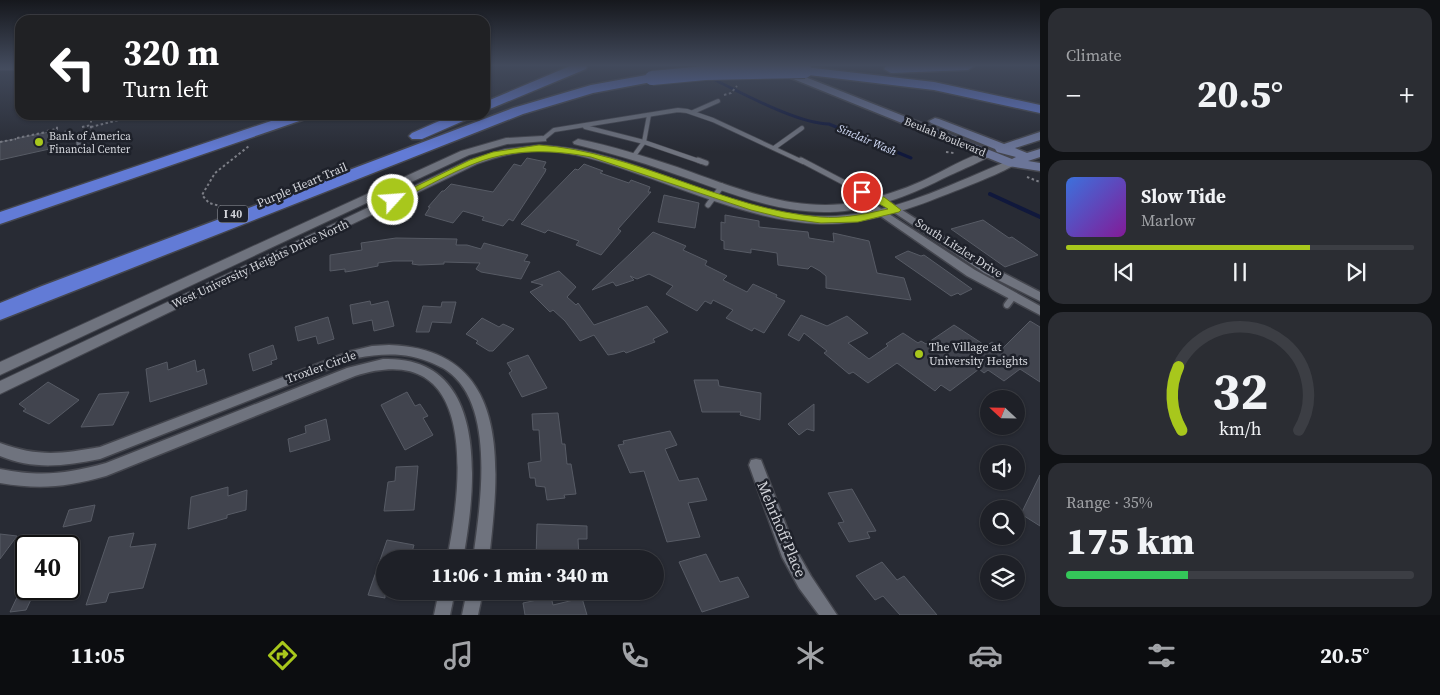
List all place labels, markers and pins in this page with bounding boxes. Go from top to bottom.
place label: Bank of America Financial Center [49,129,131,157]
marker: Bank of America Financial Center [33,136,45,148]
pin [841,171,883,213]
place label: The Village at University Heights [929,339,1028,369]
marker: The Village at University Heights [913,348,925,360]

